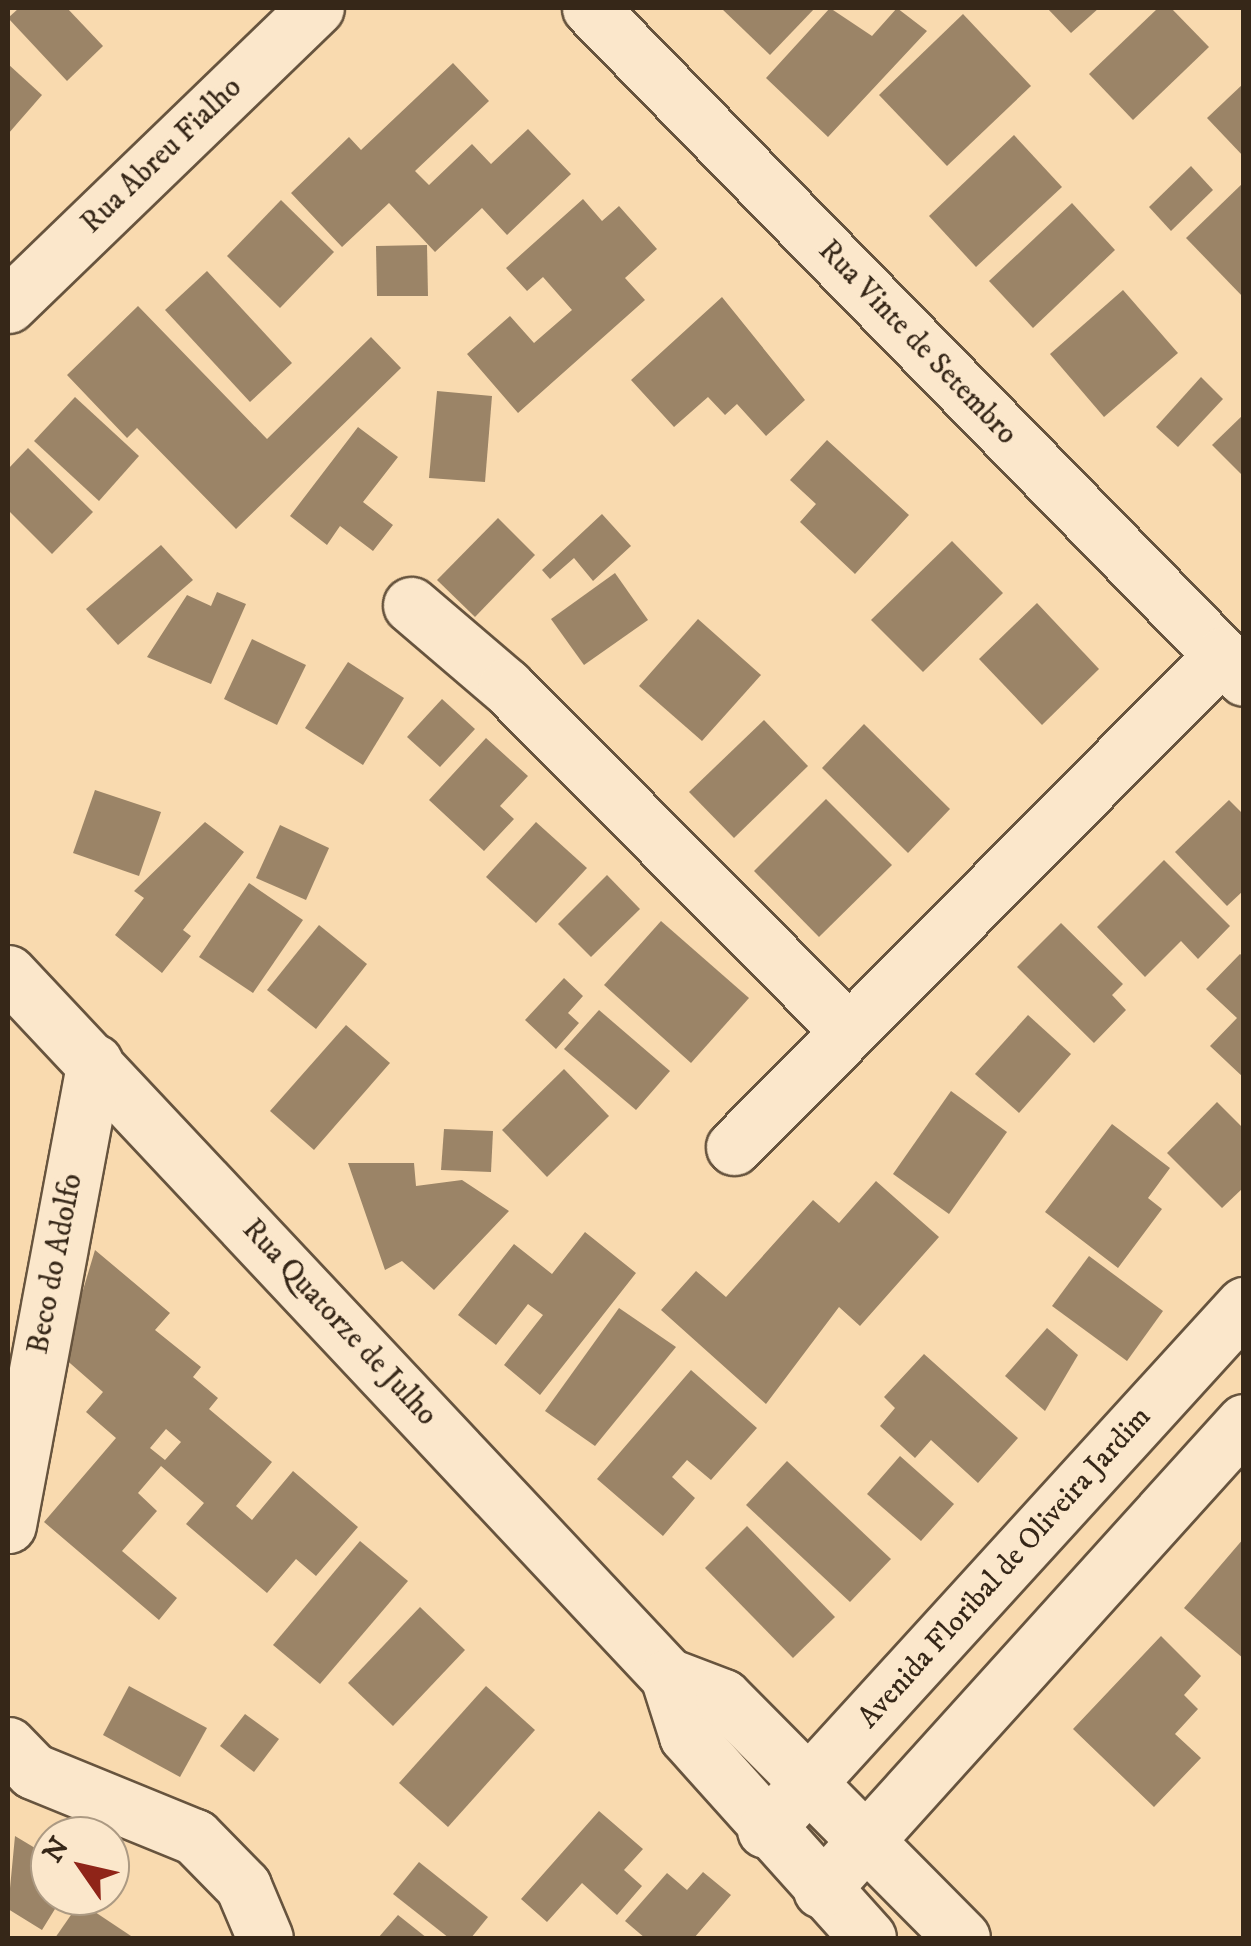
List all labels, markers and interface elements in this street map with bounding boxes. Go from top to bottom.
street label: Rua Abreu Fialho [74,70,250,242]
street label: Rua Vinte de Setembro [810,233,1024,453]
street label: Beco do Adolfo [21,1171,91,1357]
street label: Rua Quatorze de Julho [234,1212,444,1434]
street label: Avenida Floribal de Oliveira Jardim [851,1400,1159,1736]
north arrow [30,1816,130,1916]
text: N [35,1831,77,1869]

